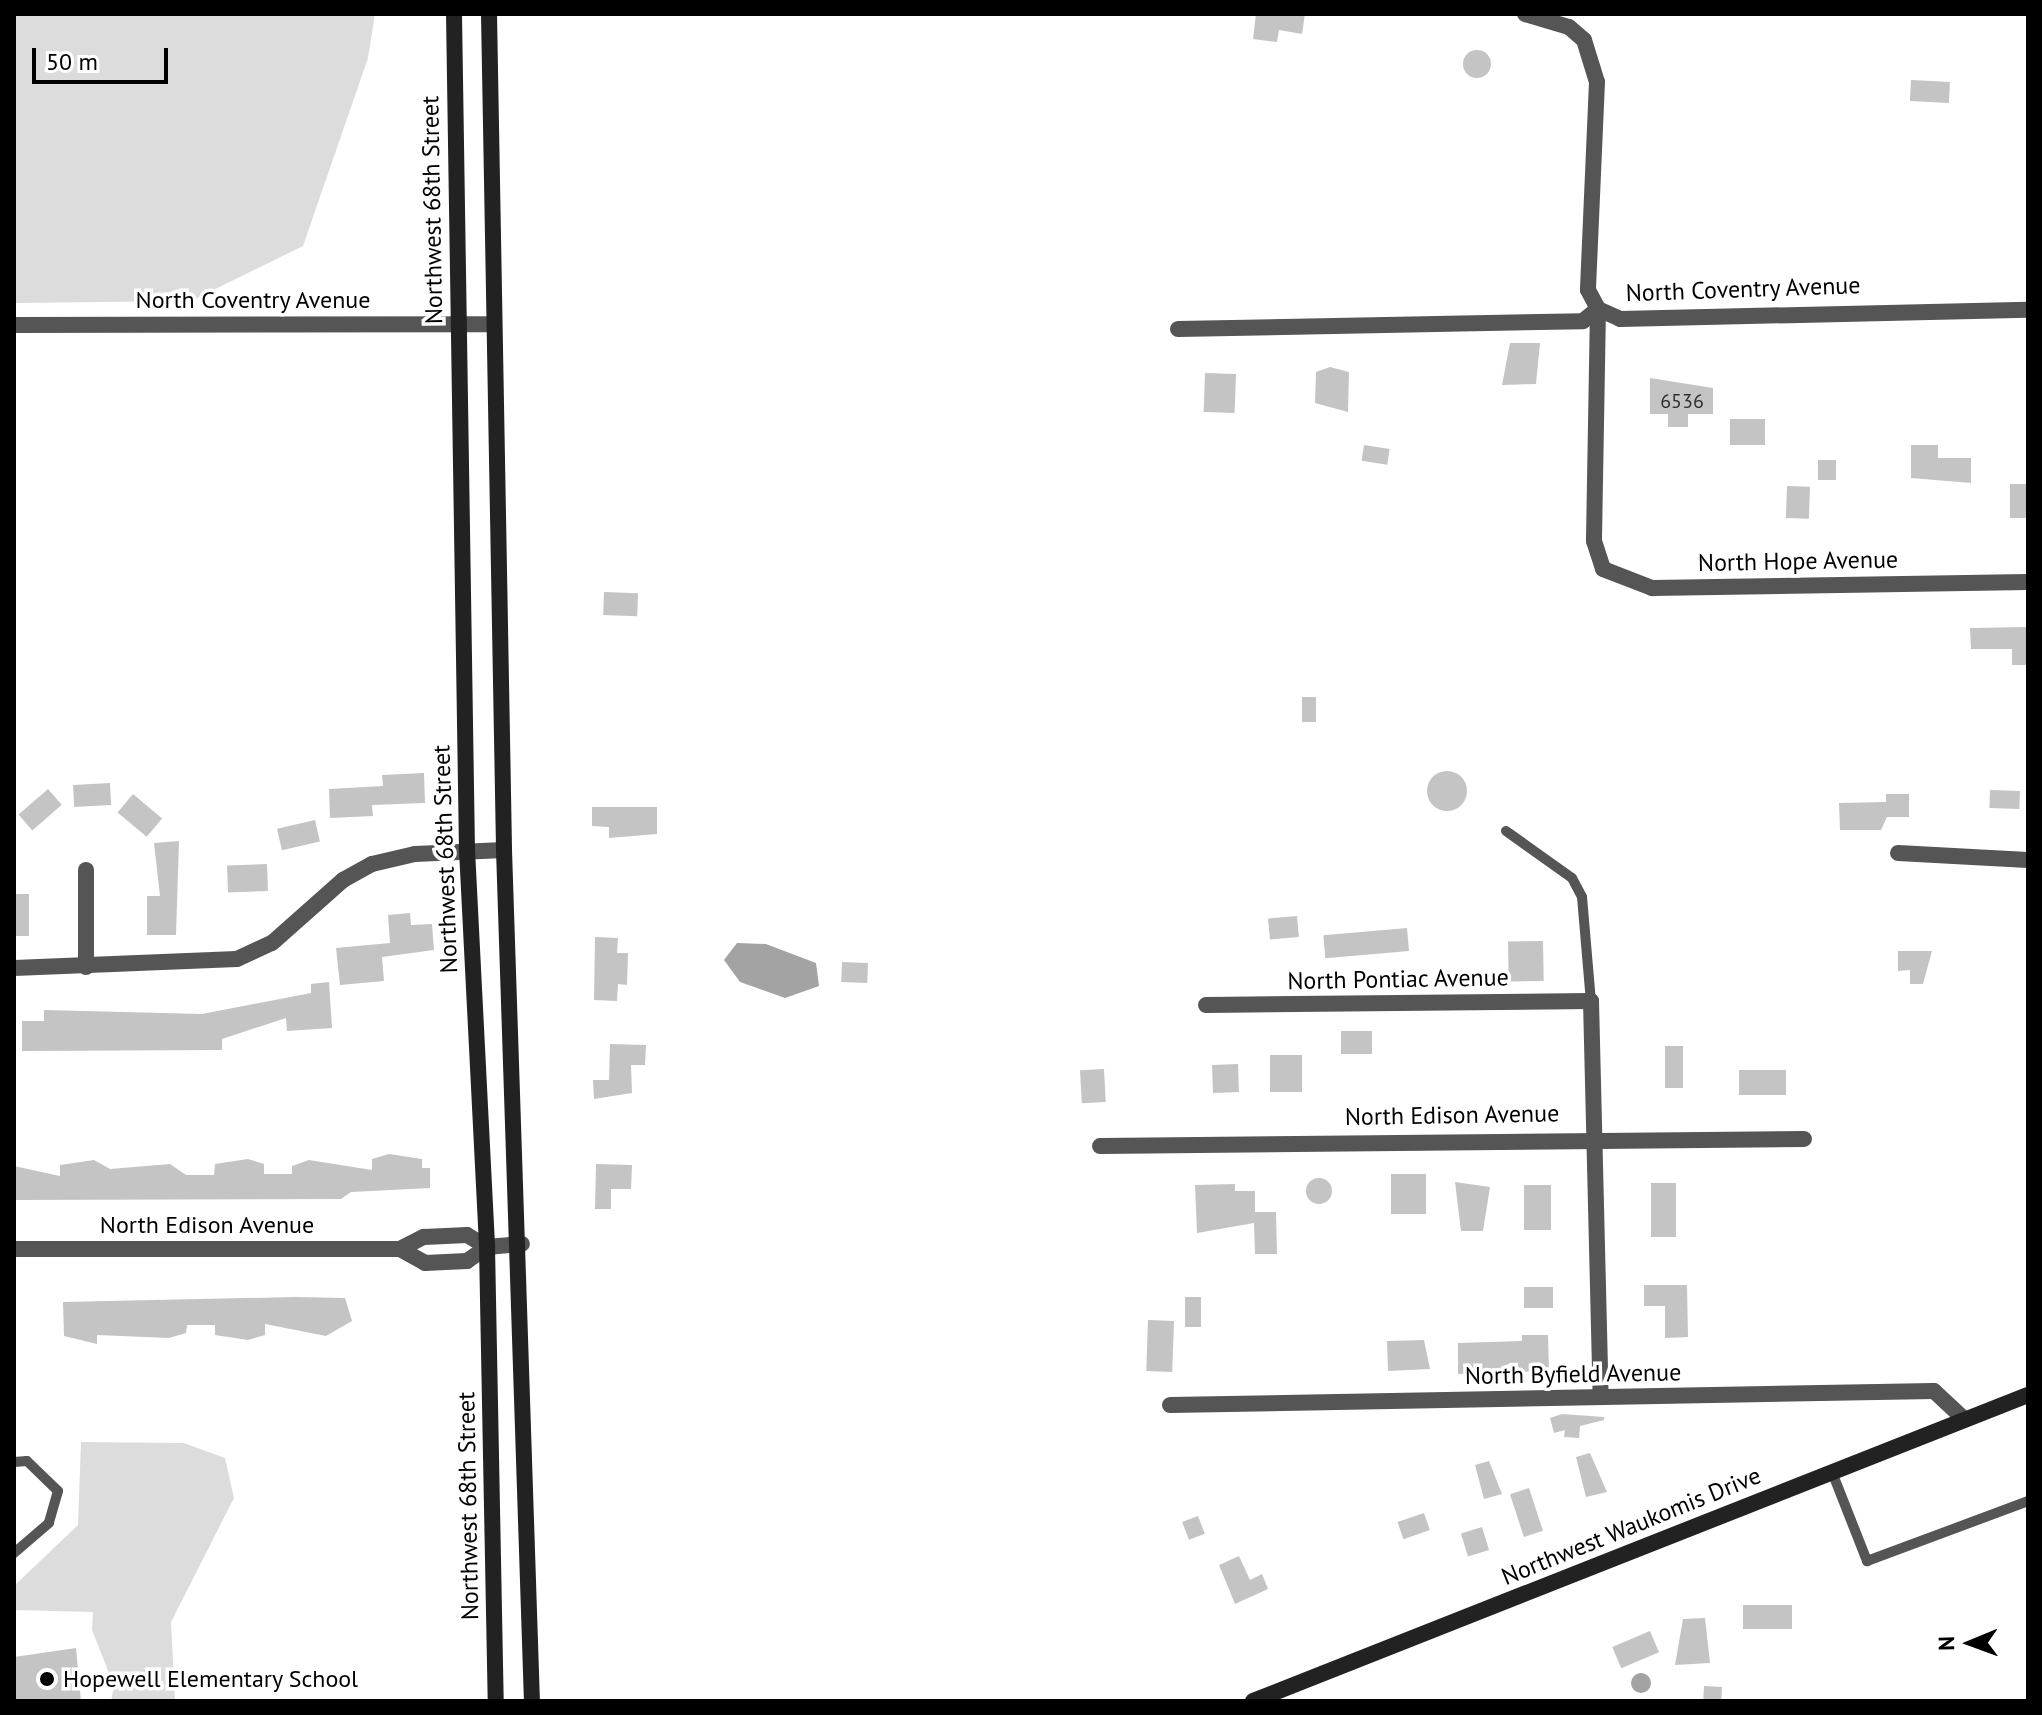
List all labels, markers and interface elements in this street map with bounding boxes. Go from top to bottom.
scale bar [36,32,172,82]
text: 50 m [46,46,98,77]
street label: Northwest 68th Street [416,96,448,324]
street label: North Coventry Avenue [1624,270,1862,308]
street label: North Coventry Avenue [135,286,371,314]
house number: 6536 [1660,389,1704,413]
street label: North Hope Avenue [1697,545,1899,577]
street label: Northwest 68th Street [427,744,463,974]
street label: North Pontiac Avenue [1286,963,1510,995]
street label: North Edison Avenue [1344,1099,1560,1131]
street label: North Edison Avenue [99,1211,315,1239]
street label: North Byfield Avenue [1464,1358,1682,1390]
street label: Northwest 68th Street [452,1392,484,1620]
street label: Northwest Waukomis Drive [1497,1461,1765,1591]
north arrow [1930,1603,2010,1683]
text: N [1932,1636,1960,1651]
place label: Hopewell Elementary School [63,1665,359,1693]
marker: Hopewell Elementary School [38,1670,56,1688]

